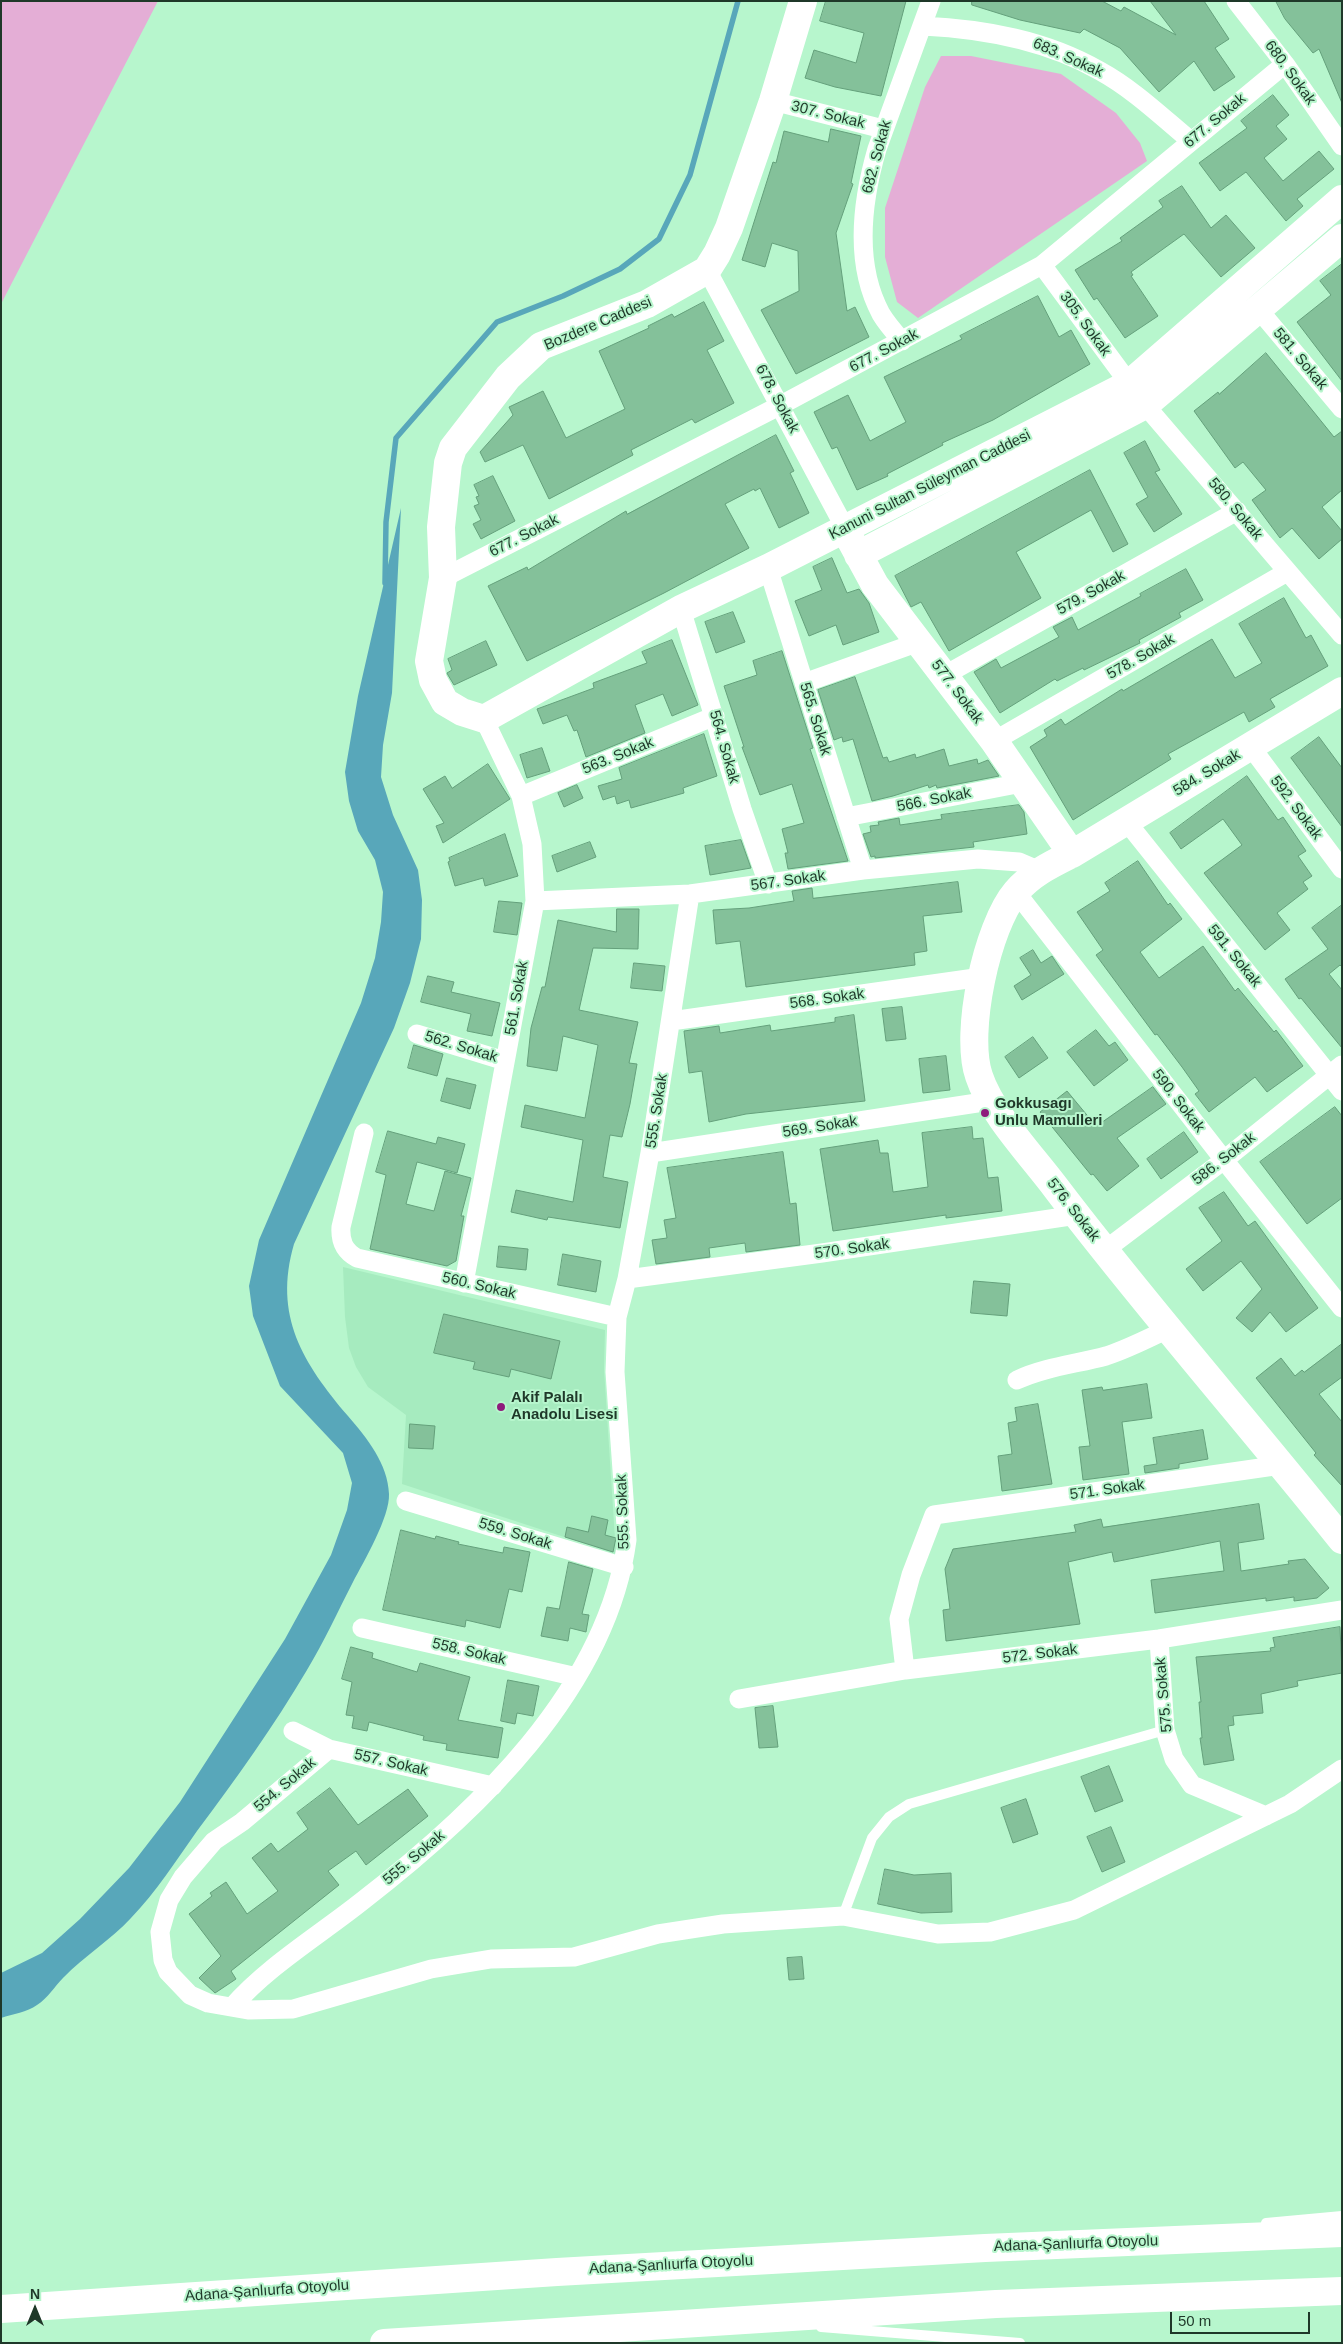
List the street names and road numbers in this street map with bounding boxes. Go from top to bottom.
street label: 683. Sokak [1030,35,1106,81]
street label: 680. Sokak [1261,37,1319,109]
street label: 677. Sokak [1180,90,1250,152]
street label: 307. Sokak [789,97,867,133]
street label: 682. Sokak [859,118,895,196]
street label: 305. Sokak [1056,288,1114,360]
street label: Bozdere Caddesi [542,293,654,355]
street label: 581. Sokak [1269,324,1331,394]
street label: 677. Sokak [847,325,921,377]
street label: 678. Sokak [751,362,803,436]
street label: Kanuni Sultan Süleyman Caddesi [826,426,1034,544]
street label: 580. Sokak [1204,474,1266,544]
street label: 677. Sokak [486,511,562,561]
street label: 579. Sokak [1054,567,1128,619]
street label: 578. Sokak [1104,630,1178,684]
street label: 577. Sokak [927,657,987,727]
street label: 565. Sokak [795,680,835,758]
street label: 564. Sokak [705,708,743,786]
street label: 563. Sokak [580,734,656,778]
street label: 584. Sokak [1170,746,1244,800]
street label: 592. Sokak [1266,773,1326,843]
street label: 566. Sokak [895,784,973,816]
street label: 567. Sokak [750,867,826,895]
street label: 591. Sokak [1203,921,1265,991]
street label: 561. Sokak [502,959,532,1037]
street label: 568. Sokak [789,985,865,1013]
street label: 562. Sokak [422,1027,500,1067]
street label: 590. Sokak [1148,1066,1208,1136]
street label: 555. Sokak [642,1073,672,1149]
street label: 569. Sokak [782,1112,858,1142]
street label: 586. Sokak [1189,1129,1259,1189]
street label: 576. Sokak [1043,1175,1103,1245]
street label: 570. Sokak [814,1235,890,1263]
street label: 560. Sokak [440,1269,518,1303]
street label: 555. Sokak [613,1474,633,1550]
street label: 571. Sokak [1069,1476,1145,1504]
street label: 559. Sokak [476,1514,554,1554]
street label: 558. Sokak [430,1635,508,1669]
street label: 572. Sokak [1002,1640,1078,1668]
street label: 575. Sokak [1152,1657,1176,1733]
street label: 557. Sokak [352,1746,430,1780]
street label: 554. Sokak [250,1754,320,1816]
street label: 555. Sokak [379,1827,449,1889]
street label: Adana-Şanlıurfa Otoyolu [994,2232,1158,2256]
street label: Adana-Şanlıurfa Otoyolu [589,2252,753,2278]
street label: Adana-Şanlıurfa Otoyolu [184,2276,350,2306]

